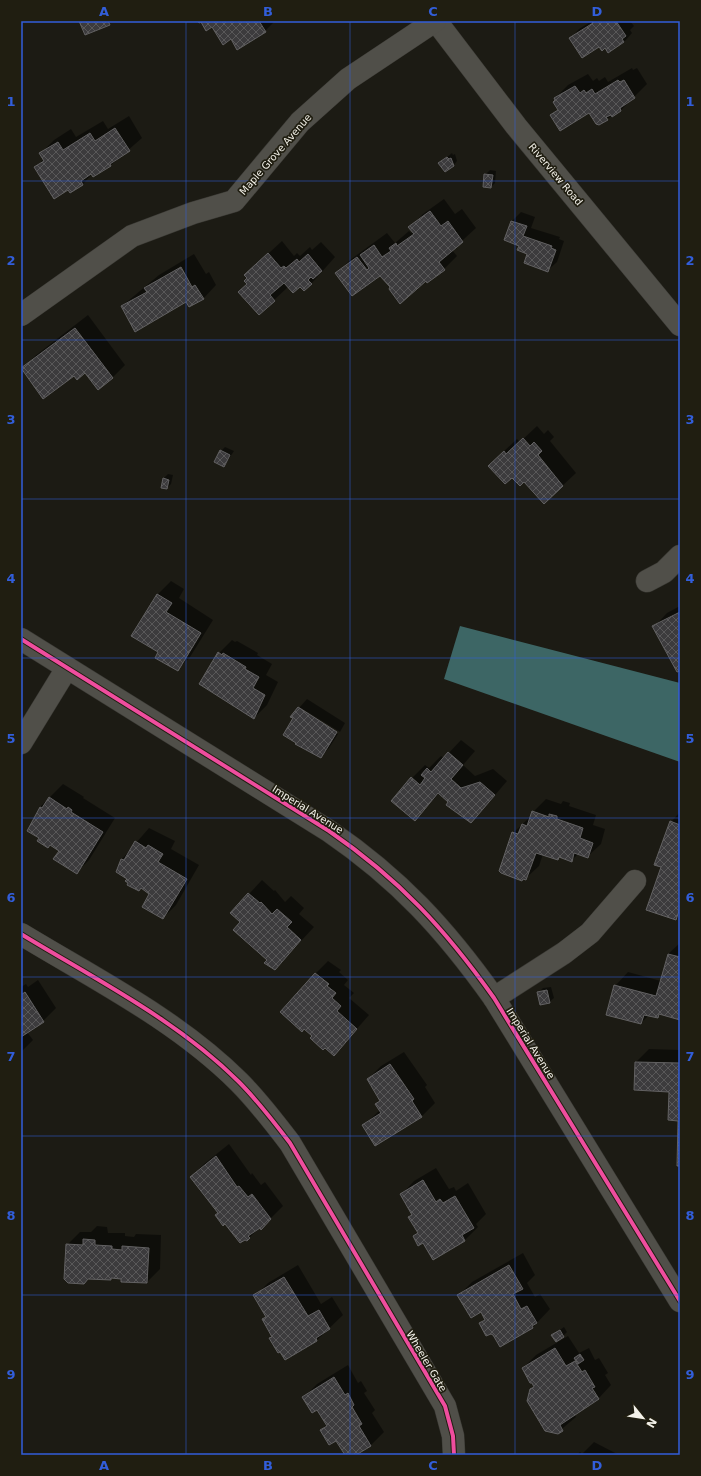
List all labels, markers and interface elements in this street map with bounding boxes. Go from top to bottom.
text: A [99,4,109,19]
text: B [263,4,273,19]
text: C [428,4,438,19]
text: D [592,4,603,19]
text: 1 [6,94,16,109]
text: 1 [685,94,695,109]
street label: Maple Grove Avenue [237,112,313,197]
street label: Riverview Road [527,141,585,207]
text: 2 [6,253,16,268]
text: 2 [685,253,695,268]
text: 3 [6,412,16,427]
text: 3 [685,412,695,427]
text: 4 [6,571,16,586]
text: 4 [685,571,695,586]
text: 5 [6,731,16,746]
text: 5 [685,731,695,746]
street label: Imperial Avenue [270,783,345,836]
text: 6 [6,890,16,905]
text: 6 [685,890,695,905]
street label: Imperial Avenue [504,1006,557,1081]
text: 7 [6,1049,16,1064]
text: 7 [685,1049,695,1064]
text: 8 [6,1208,16,1223]
text: 8 [685,1208,695,1223]
street label: Wheeler Gate [404,1329,449,1394]
text: 9 [6,1367,16,1382]
text: 9 [685,1367,695,1382]
north arrow [623,1398,663,1438]
text: N [643,1416,659,1430]
text: A [99,1458,109,1473]
text: B [263,1458,273,1473]
text: C [428,1458,438,1473]
text: D [592,1458,603,1473]

